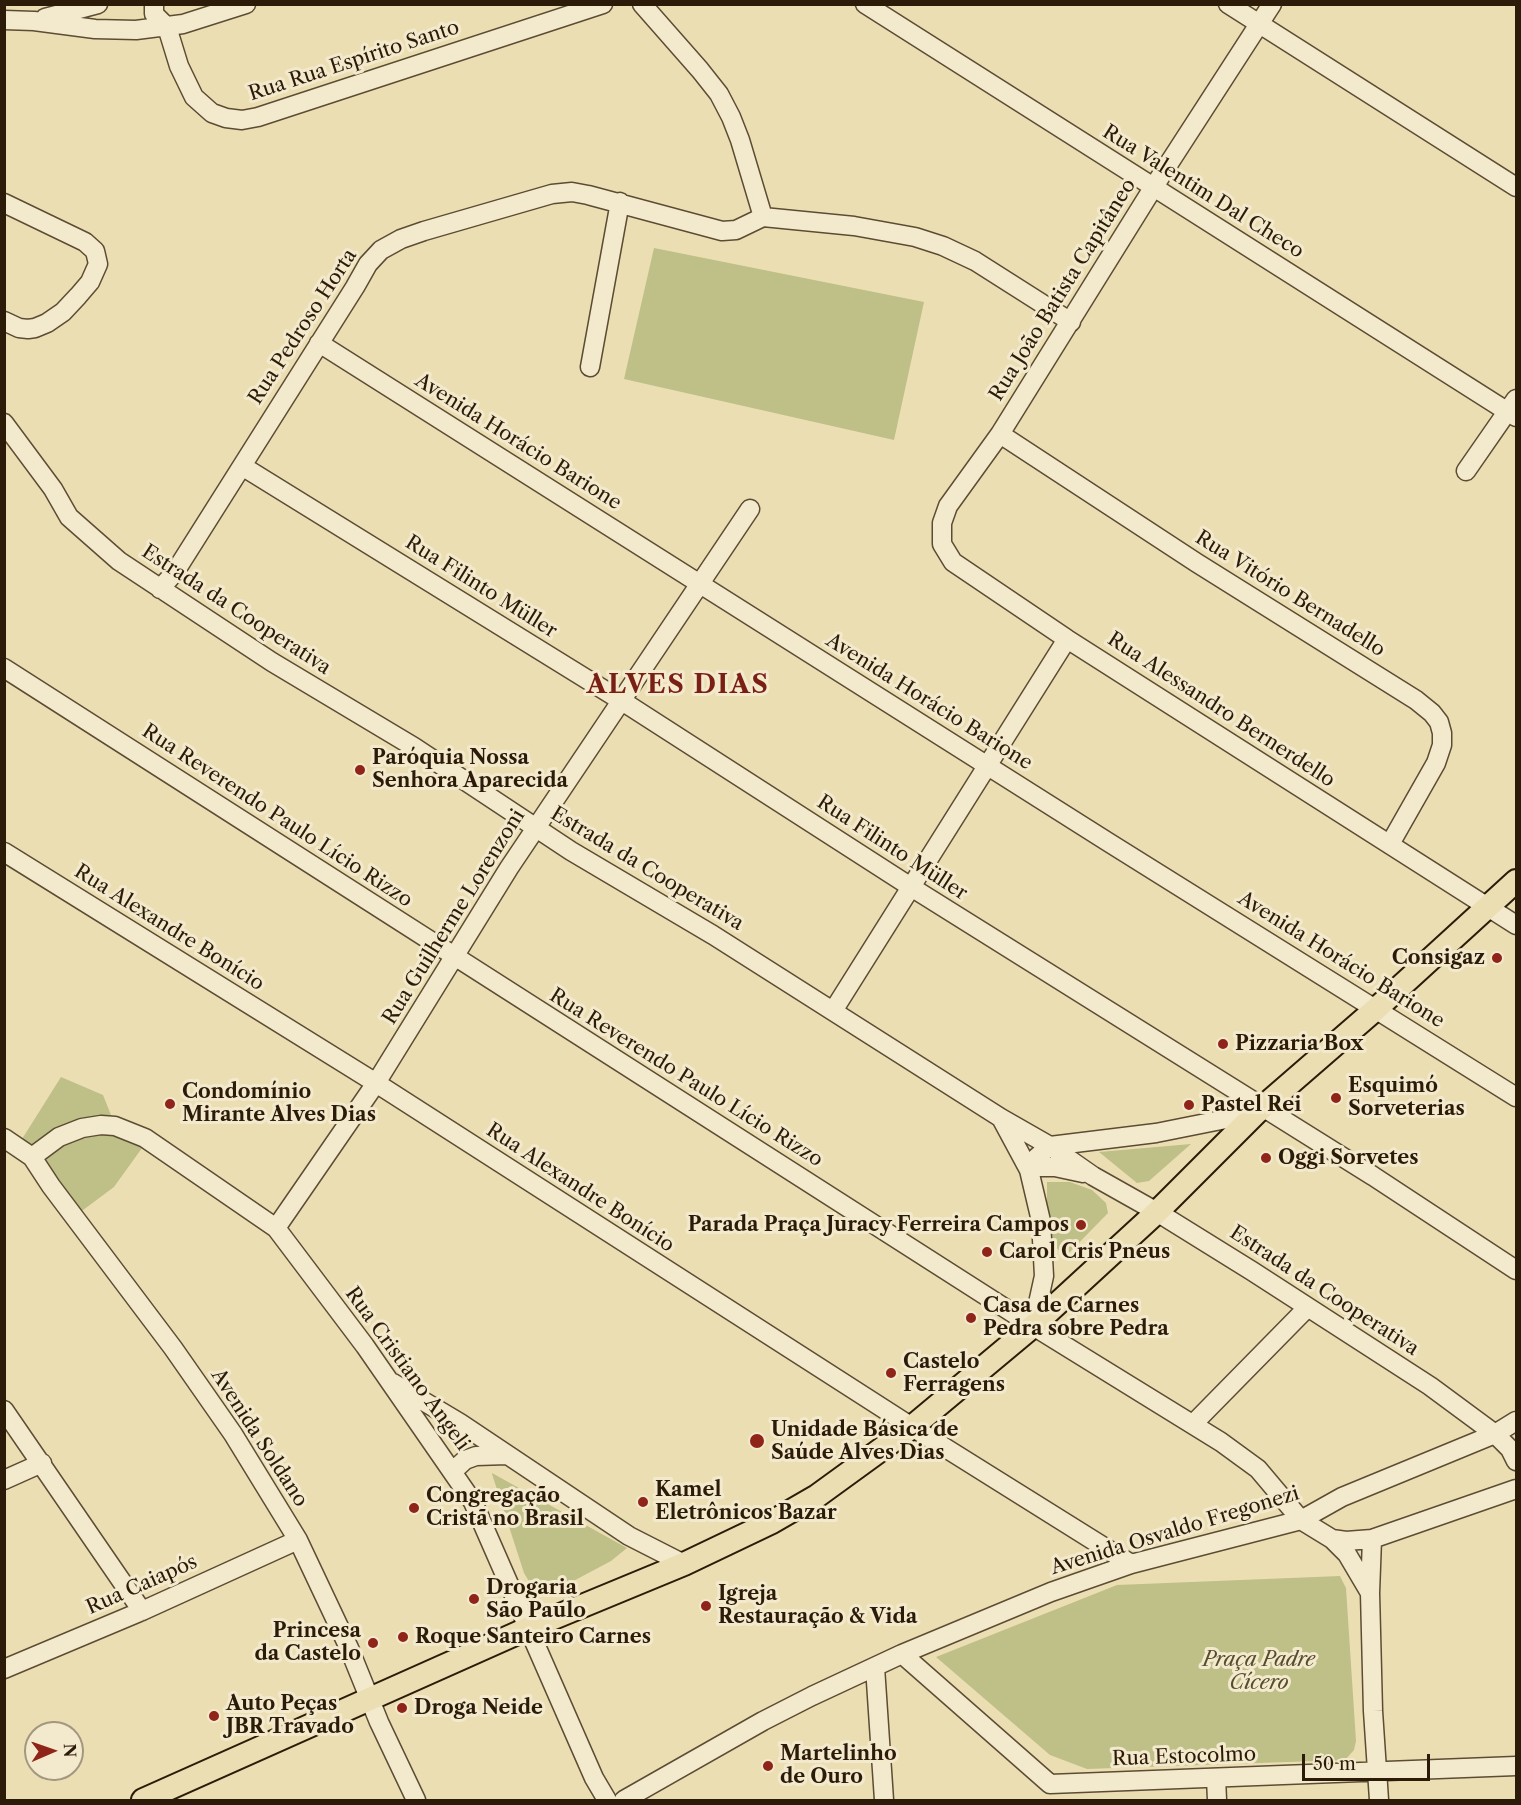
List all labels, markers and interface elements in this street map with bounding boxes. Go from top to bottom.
street label: Rua Rua Espírito Santo [246,16,462,106]
street label: Rua Valentim Dal Checo [1098,120,1308,264]
street label: Rua João Batista Capitâneo [985,175,1141,405]
street label: Rua Pedroso Horta [244,245,362,409]
street label: Avenida Horácio Barione [410,369,626,515]
street label: Rua Vitório Bernadello [1191,526,1389,662]
street label: Rua Filinto Müller [401,531,561,643]
street label: Estrada da Cooperativa [137,540,335,680]
street label: Rua Alessandro Bernerdello [1103,627,1339,793]
street label: Avenida Horácio Barione [821,629,1037,775]
district label: ALVES DIAS [587,669,769,701]
street label: Rua Reverendo Paulo Lício Rizzo [137,719,417,913]
place label: Paróquia Nossa Senhora Aparecida [372,746,568,793]
marker: Paróquia Nossa Senhora Aparecida [353,763,367,777]
street label: Rua Filinto Müller [812,790,972,906]
street label: Estrada da Cooperativa [546,802,748,936]
street label: Rua Guilherme Lorenzoni [378,805,530,1029]
street label: Rua Alexandre Bonício [70,860,268,996]
street label: Avenida Horácio Barione [1233,887,1449,1033]
place label: Consigaz [1392,946,1485,970]
marker: Consigaz [1490,951,1504,965]
street label: Rua Reverendo Paulo Lício Rizzo [545,984,827,1172]
place label: Pizzaria Box [1235,1032,1363,1056]
marker: Pizzaria Box [1216,1037,1230,1051]
place label: Esquimó Sorveterias [1348,1074,1465,1121]
place label: Condomínio Mirante Alves Dias [182,1080,376,1127]
marker: Esquimó Sorveterias [1329,1091,1343,1105]
place label: Pastel Rei [1201,1093,1301,1117]
marker: Condomínio Mirante Alves Dias [163,1097,177,1111]
marker: Pastel Rei [1182,1098,1196,1112]
street label: Rua Alexandre Bonício [482,1118,678,1258]
place label: Oggi Sorvetes [1278,1146,1419,1170]
marker: Oggi Sorvetes [1259,1151,1273,1165]
place label: Parada Praça Juracy Ferreira Campos [688,1213,1069,1237]
marker: Parada Praça Juracy Ferreira Campos [1074,1218,1088,1232]
street label: Estrada da Cooperativa [1225,1221,1423,1361]
place label: Carol Cris Pneus [999,1240,1170,1264]
marker: Carol Cris Pneus [980,1245,994,1259]
street label: Rua Cristiano Angeli [340,1283,474,1455]
place label: Casa de Carnes Pedra sobre Pedra [983,1294,1169,1341]
marker: Casa de Carnes Pedra sobre Pedra [964,1311,978,1325]
place label: Castelo Ferragens [903,1350,1005,1397]
street label: Avenida Soldano [206,1365,312,1511]
marker: Castelo Ferragens [884,1366,898,1380]
place label: Unidade Básica de Saúde Alves Dias [771,1418,959,1465]
marker: Unidade Básica de Saúde Alves Dias [748,1432,766,1450]
place label: Kamel Eletrônicos Bazar [655,1478,837,1525]
street label: Avenida Osvaldo Fregonezi [1048,1482,1302,1580]
place label: Congregação Cristã no Brasil [426,1484,584,1531]
marker: Kamel Eletrônicos Bazar [636,1495,650,1509]
marker: Congregação Cristã no Brasil [407,1501,421,1515]
street label: Rua Caiapós [83,1550,201,1620]
place label: Drogaria São Paulo [486,1576,586,1623]
place label: Igreja Restauração & Vida [718,1582,917,1629]
marker: Drogaria São Paulo [467,1592,481,1606]
marker: Igreja Restauração & Vida [699,1599,713,1613]
place label: Princesa da Castelo [255,1619,361,1666]
place label: Roque Santeiro Carnes [415,1625,651,1649]
marker: Roque Santeiro Carnes [396,1630,410,1644]
marker: Princesa da Castelo [366,1636,380,1650]
park label: Praça Padre Cícero [1203,1648,1315,1695]
place label: Auto Peças JBR Travado [226,1692,354,1739]
place label: Droga Neide [414,1696,543,1720]
marker: Droga Neide [395,1701,409,1715]
marker: Auto Peças JBR Travado [207,1709,221,1723]
north arrow [24,1721,84,1781]
place label: Martelinho de Ouro [780,1742,897,1789]
street label: Rua Estocolmo [1112,1742,1256,1772]
scale bar [1305,1742,1432,1780]
text: N [60,1743,80,1758]
text: 50 m [1313,1753,1356,1775]
marker: Martelinho de Ouro [761,1759,775,1773]

